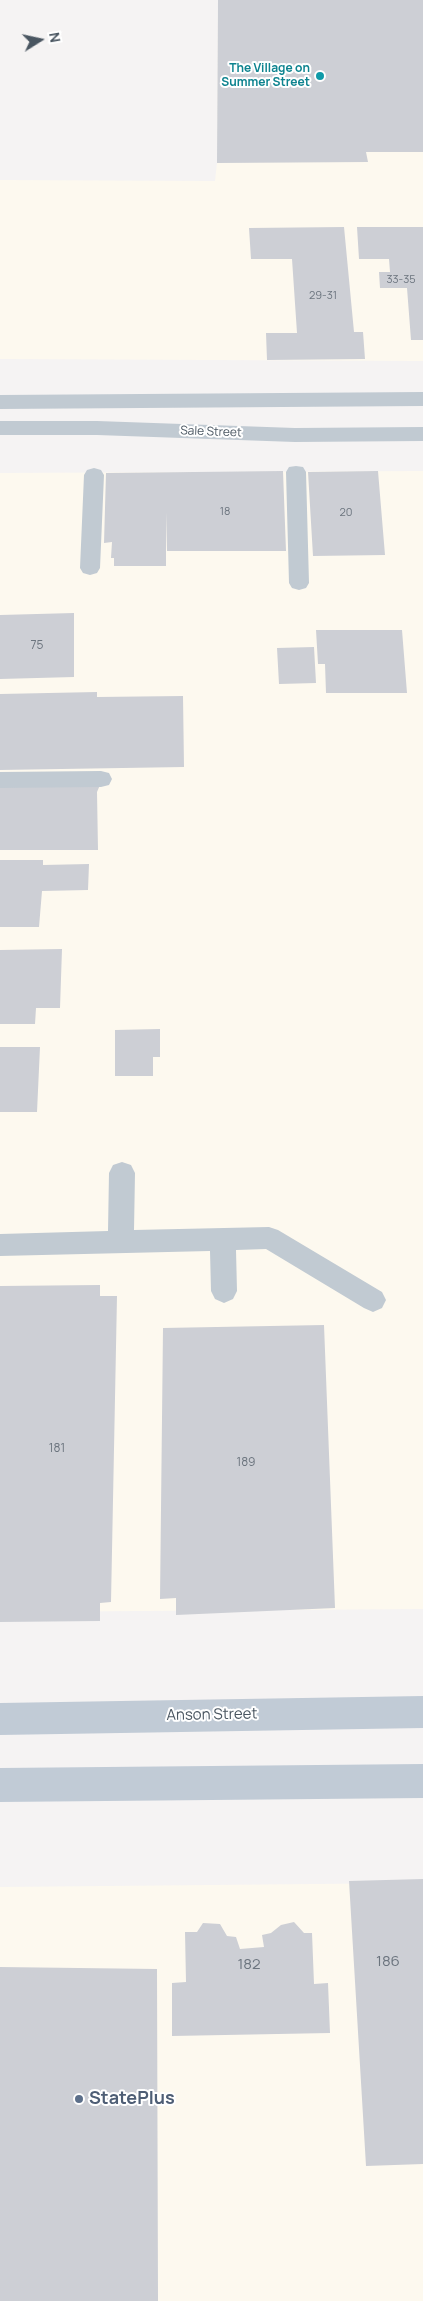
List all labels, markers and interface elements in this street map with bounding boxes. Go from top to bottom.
north arrow [15,15,65,65]
text: N [45,31,65,44]
place label: The Village on Summer Street [221,62,310,90]
marker: The Village on Summer Street [314,70,326,82]
house number: 33-35 [386,273,416,287]
house number: 29-31 [309,289,337,303]
street label: Sale Street [180,424,242,440]
house number: 18 [220,505,230,519]
house number: 20 [340,506,352,520]
house number: 75 [31,639,43,653]
house number: 181 [49,1442,65,1456]
house number: 189 [236,1456,256,1470]
street label: Anson Street [166,1705,258,1725]
house number: 186 [376,1953,400,1971]
house number: 182 [237,1956,261,1974]
place label: StatePlus [89,2088,175,2110]
marker: StatePlus [73,2093,85,2105]

